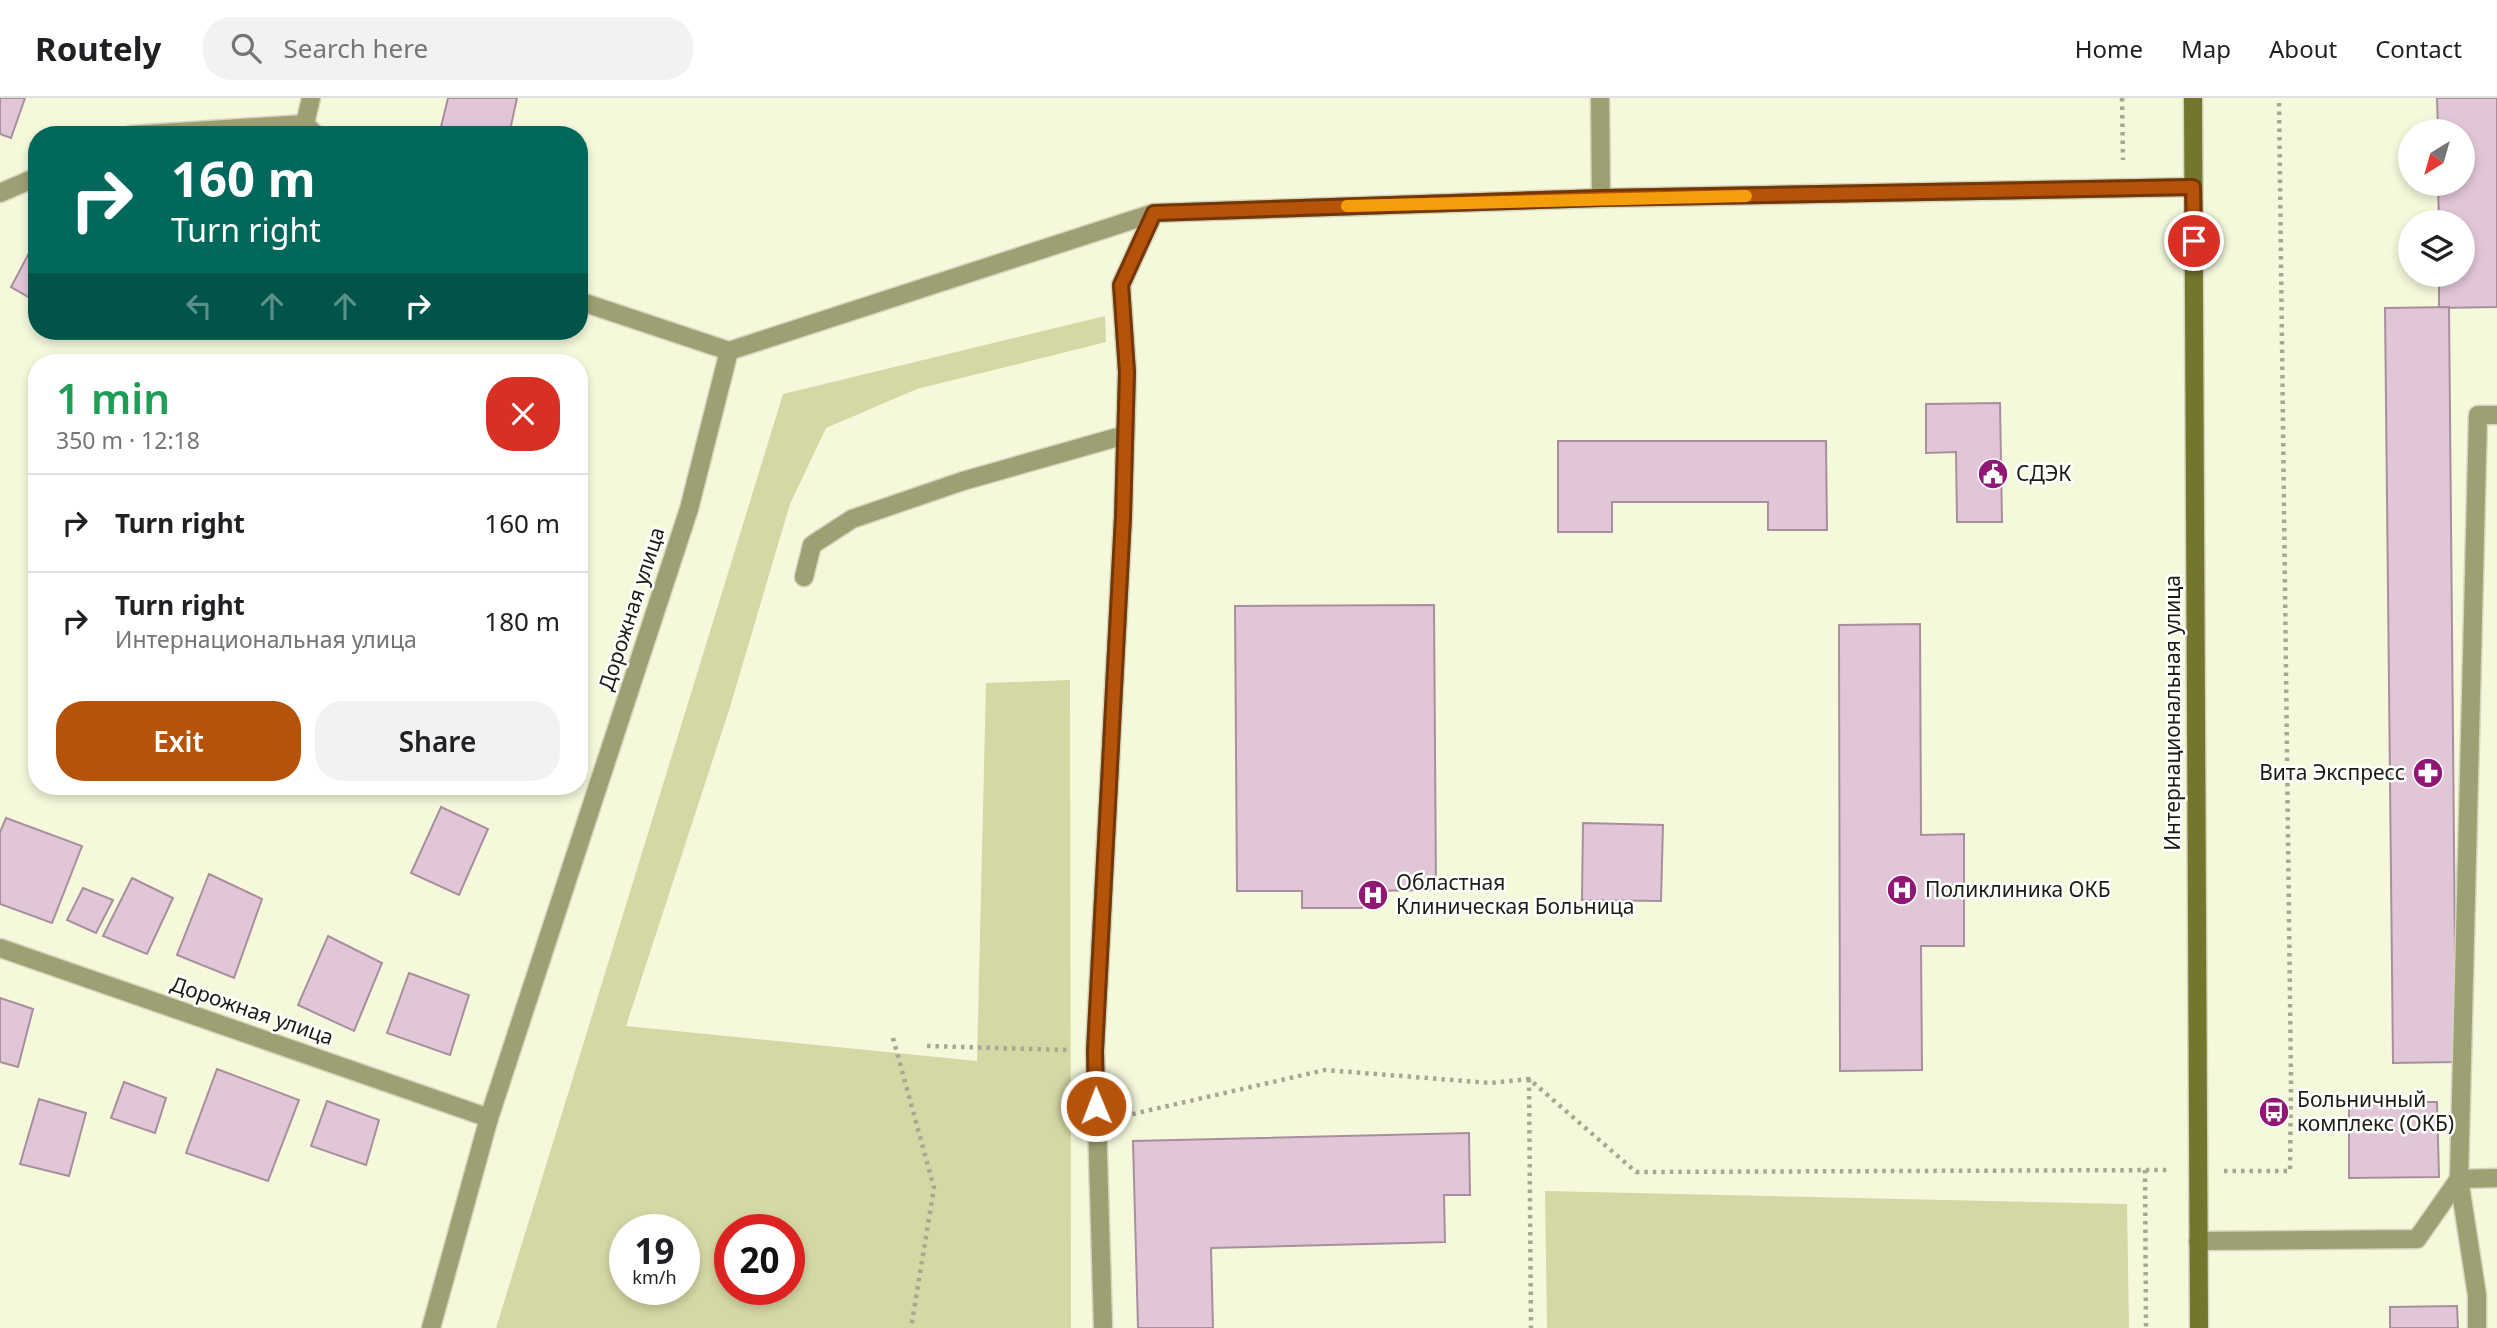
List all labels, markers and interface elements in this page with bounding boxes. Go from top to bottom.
search box [203,17,693,80]
text: Routely [35,26,161,71]
icon: search [227,29,265,67]
text: Search here [283,30,428,66]
text: Home [2075,32,2143,65]
text: Map [2181,32,2231,65]
text: About [2269,32,2337,65]
text: Contact [2375,32,2462,65]
north arrow [2398,119,2474,196]
map controls [2398,119,2475,287]
text: 160 m [171,145,316,211]
icon: right [56,154,147,245]
text: Turn right [171,208,321,251]
button: layers [2398,210,2475,287]
pin [2164,211,2224,271]
icon: arrive [2175,222,2213,260]
icon: left [180,287,218,325]
icon: ahead [253,287,291,325]
icon: ahead [326,287,364,325]
icon: right [399,287,437,325]
text: 1 min [56,369,170,426]
button: close [486,377,560,451]
text: 350 m · 12:18 [56,424,200,456]
public building icon: СДЭК [1976,457,2010,491]
place label: СДЭК [2016,459,2071,487]
icon: right [56,504,94,542]
text: Turn right [115,505,245,541]
text: 160 m [484,505,560,541]
street label: Дорожная улица [591,523,671,694]
street label: Интернациональная улица [2158,575,2186,851]
text: Turn right [115,587,245,623]
icon: right [56,602,94,640]
text: 180 m [484,603,560,639]
text: Интернациональная улица [115,623,417,655]
button: Exit [56,701,301,781]
button: Share [315,701,560,781]
pharmacy icon: Вита Экспресс [2411,756,2445,790]
place label: Вита Экспресс [2259,758,2405,786]
place label: Областная Клиническая Больница [1396,868,1634,920]
hospital icon: Поликлиника ОКБ [1885,873,1919,907]
place label: Поликлиника ОКБ [1925,875,2111,903]
hospital icon: Областная Клиническая Больница [1356,878,1390,912]
street label: Дорожная улица [167,969,337,1051]
position arrow [1059,1069,1133,1143]
place label: Больничный комплекс (ОКБ) [2297,1085,2454,1137]
bus stop icon: Больничный комплекс (ОКБ) [2257,1095,2291,1129]
speed limit sign: 20 [714,1214,805,1305]
text: 19 [634,1227,675,1274]
text: km/h [632,1265,677,1289]

